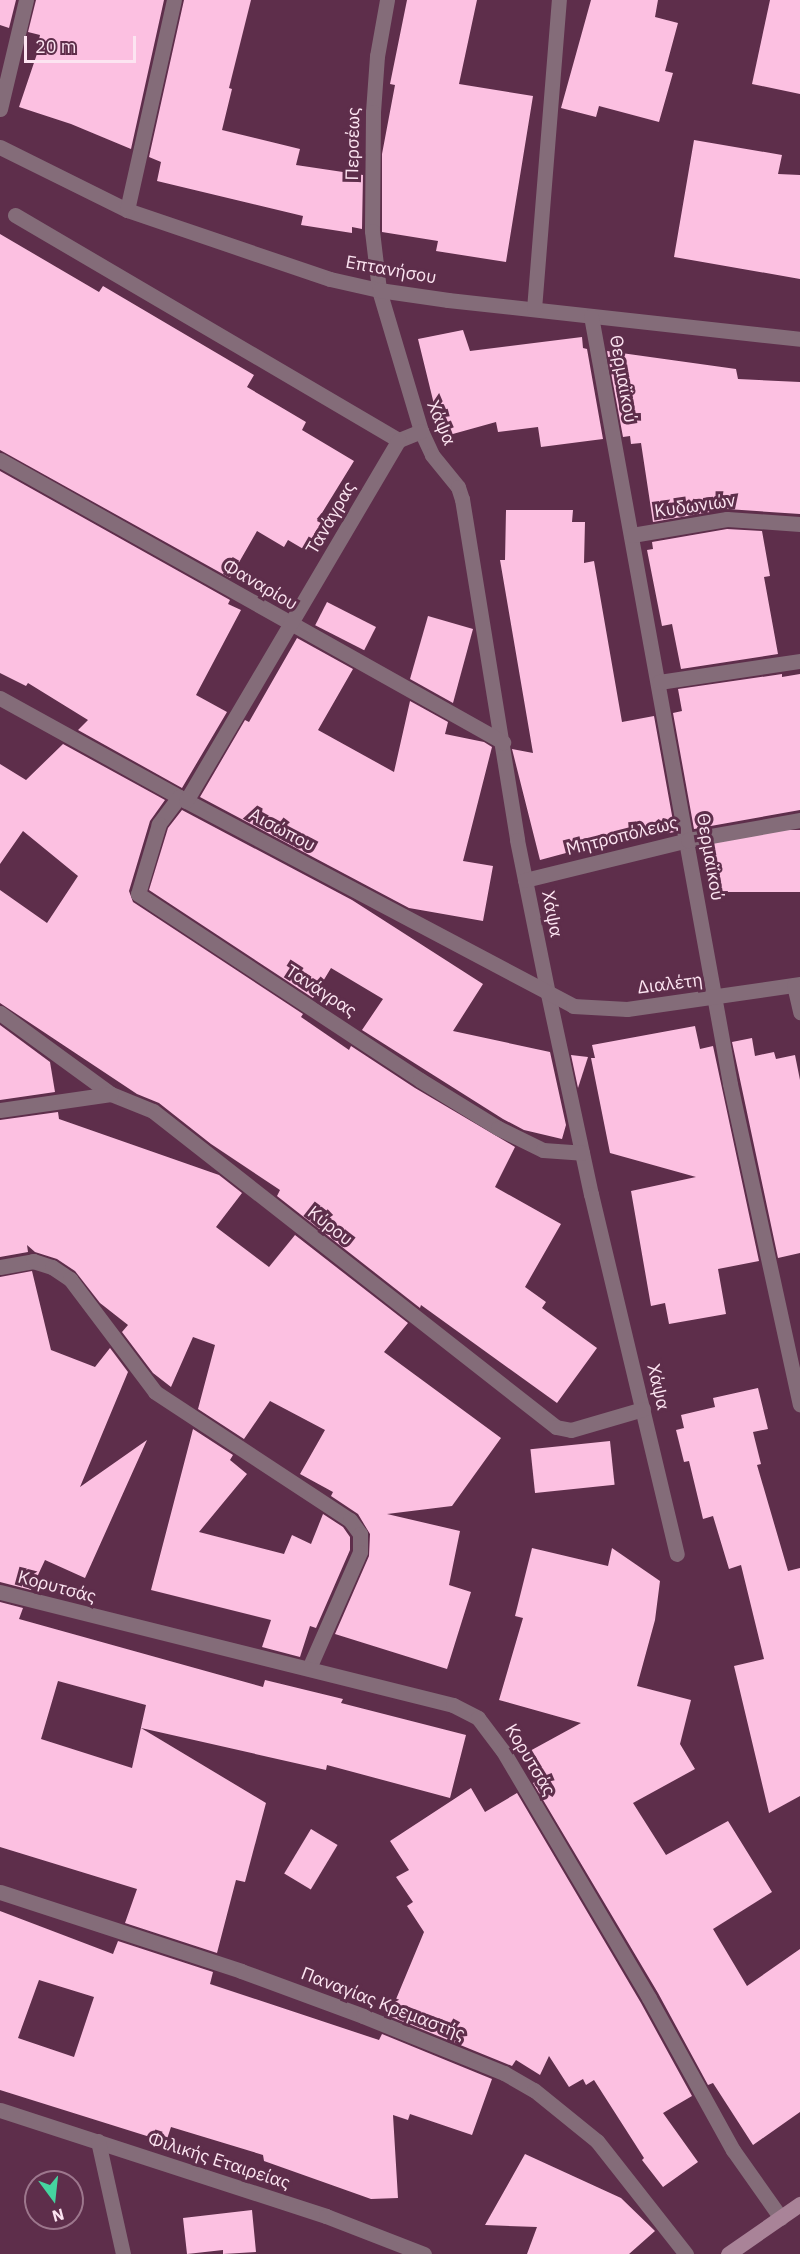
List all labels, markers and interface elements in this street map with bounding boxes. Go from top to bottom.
scale bar [27,24,140,62]
text: 20 m [35,35,77,58]
street label: Περσέως [342,107,364,181]
street label: Επτανήσου [344,251,438,289]
street label: Θερμαϊκού [605,333,641,425]
street label: Χάψα [422,397,460,449]
street label: Τανάγρας [302,478,360,558]
street label: Κυδωνιών [653,490,737,522]
street label: Φαναρίου [219,555,301,615]
street label: Αισώπου [245,804,319,856]
street label: Θερμαϊκού [692,811,728,903]
street label: Μητροπόλεως [564,812,680,860]
street label: Χάψα [537,889,567,939]
street label: Τανάγρας [281,960,361,1022]
street label: Διαλέτη [636,969,704,999]
street label: Κύρου [303,1202,357,1250]
street label: Χάψα [642,1362,674,1412]
street label: Κορυτσάς [16,1566,98,1608]
street label: Κορυτσάς [500,1720,560,1800]
street label: Παναγίας Κρεμαστής [298,1963,468,2045]
street label: Φιλικής Εταιρείας [145,2128,293,2194]
north arrow [24,2170,84,2230]
text: N [50,2204,66,2227]

